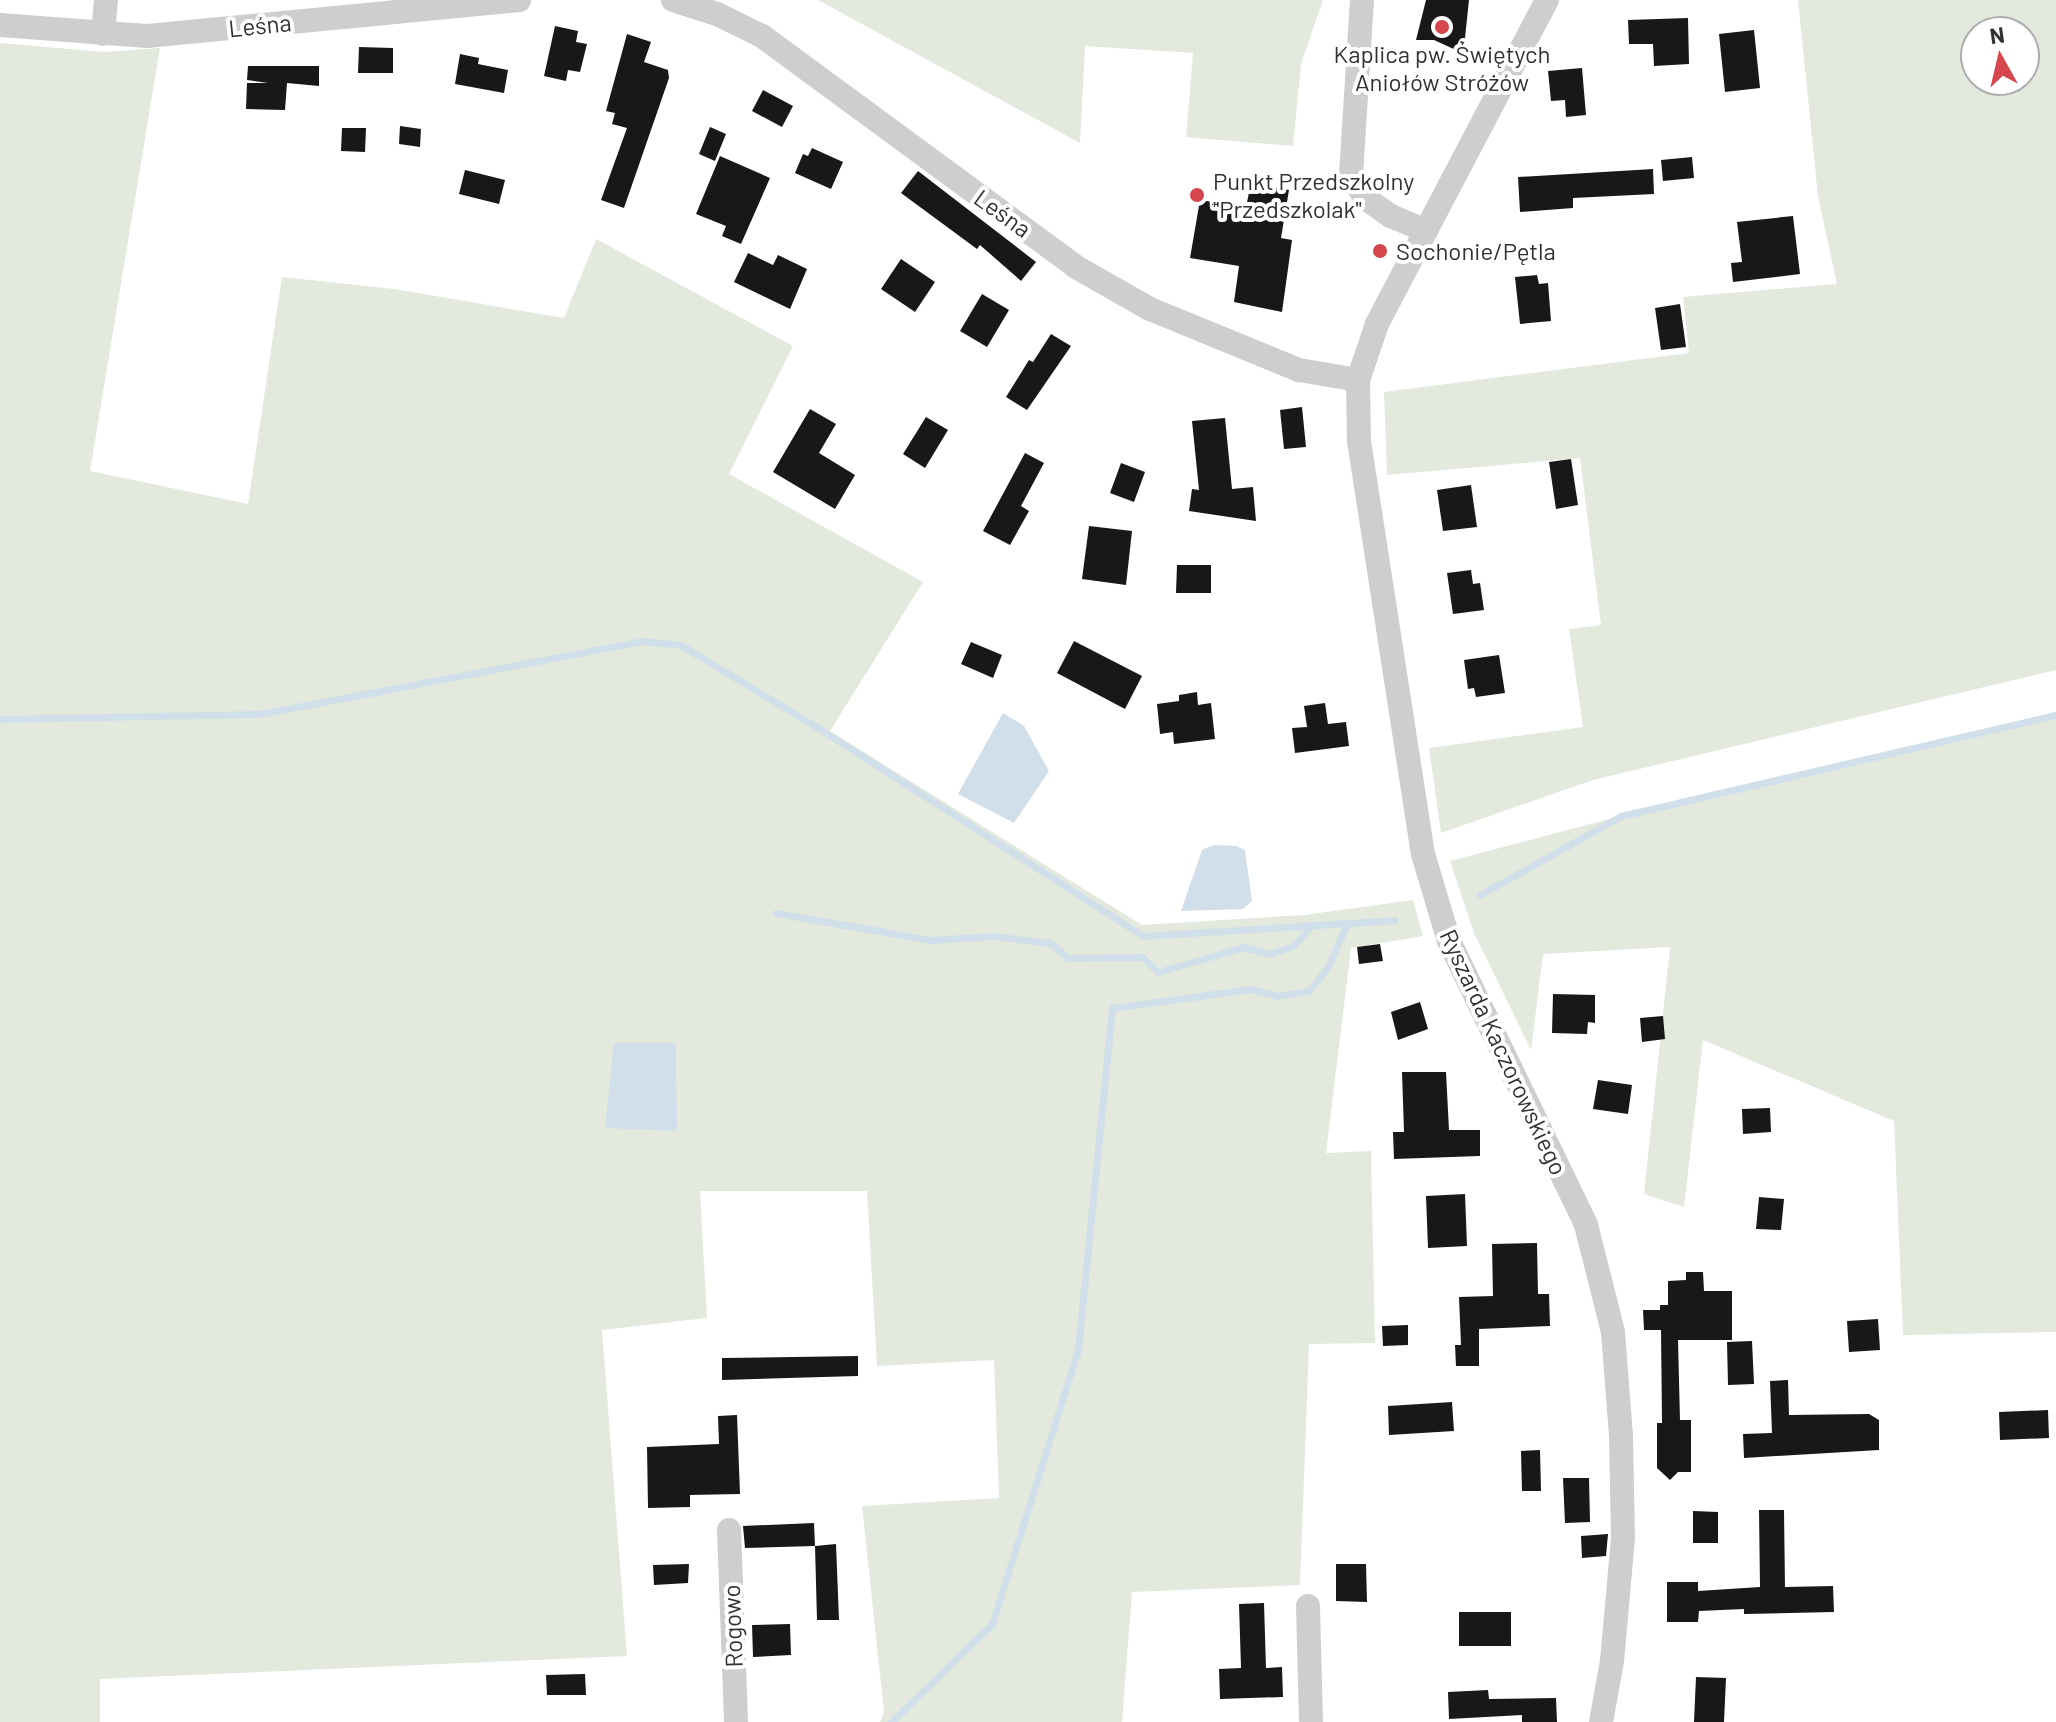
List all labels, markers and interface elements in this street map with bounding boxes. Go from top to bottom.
street label: Leśna [227,7,293,43]
north arrow [1960,16,2040,96]
marker: Kaplica pw. Świętych Aniołów Stróżów [1433,18,1451,36]
text: N [1988,20,2006,48]
place label: Kaplica pw. Świętych Aniołów Stróżów [1334,40,1550,96]
place label: Punkt Przedszkolny "Przedszkolak" [1213,167,1414,223]
street label: Leśna [969,183,1037,243]
marker: Punkt Przedszkolny "Przedszkolak" [1188,186,1206,204]
place label: Sochonie/Pętla [1396,237,1556,265]
marker: Sochonie/Pętla [1371,242,1389,260]
street label: Ryszarda Kaczorowskiego [1434,925,1574,1179]
street label: Rogowo [716,1584,748,1668]

